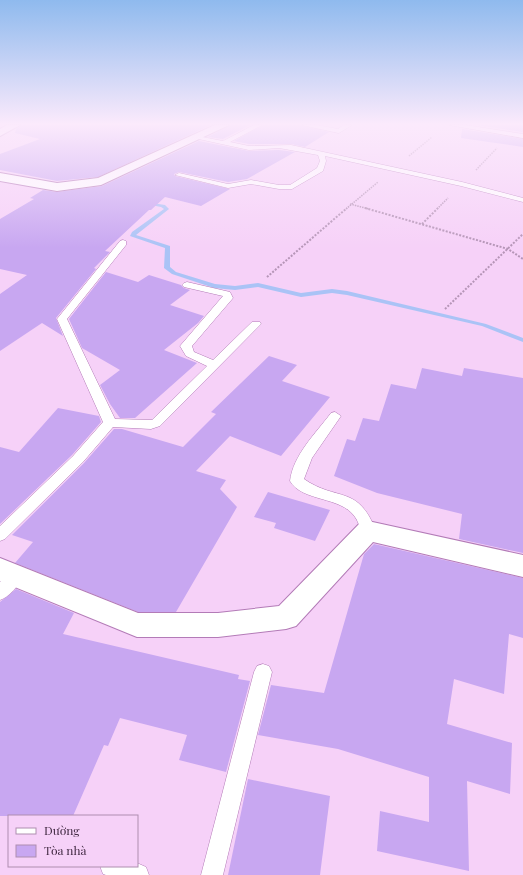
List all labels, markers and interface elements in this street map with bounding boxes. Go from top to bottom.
legend [8,815,138,867]
text: Đường [44,822,80,838]
text: Tòa nhà [44,842,87,858]

